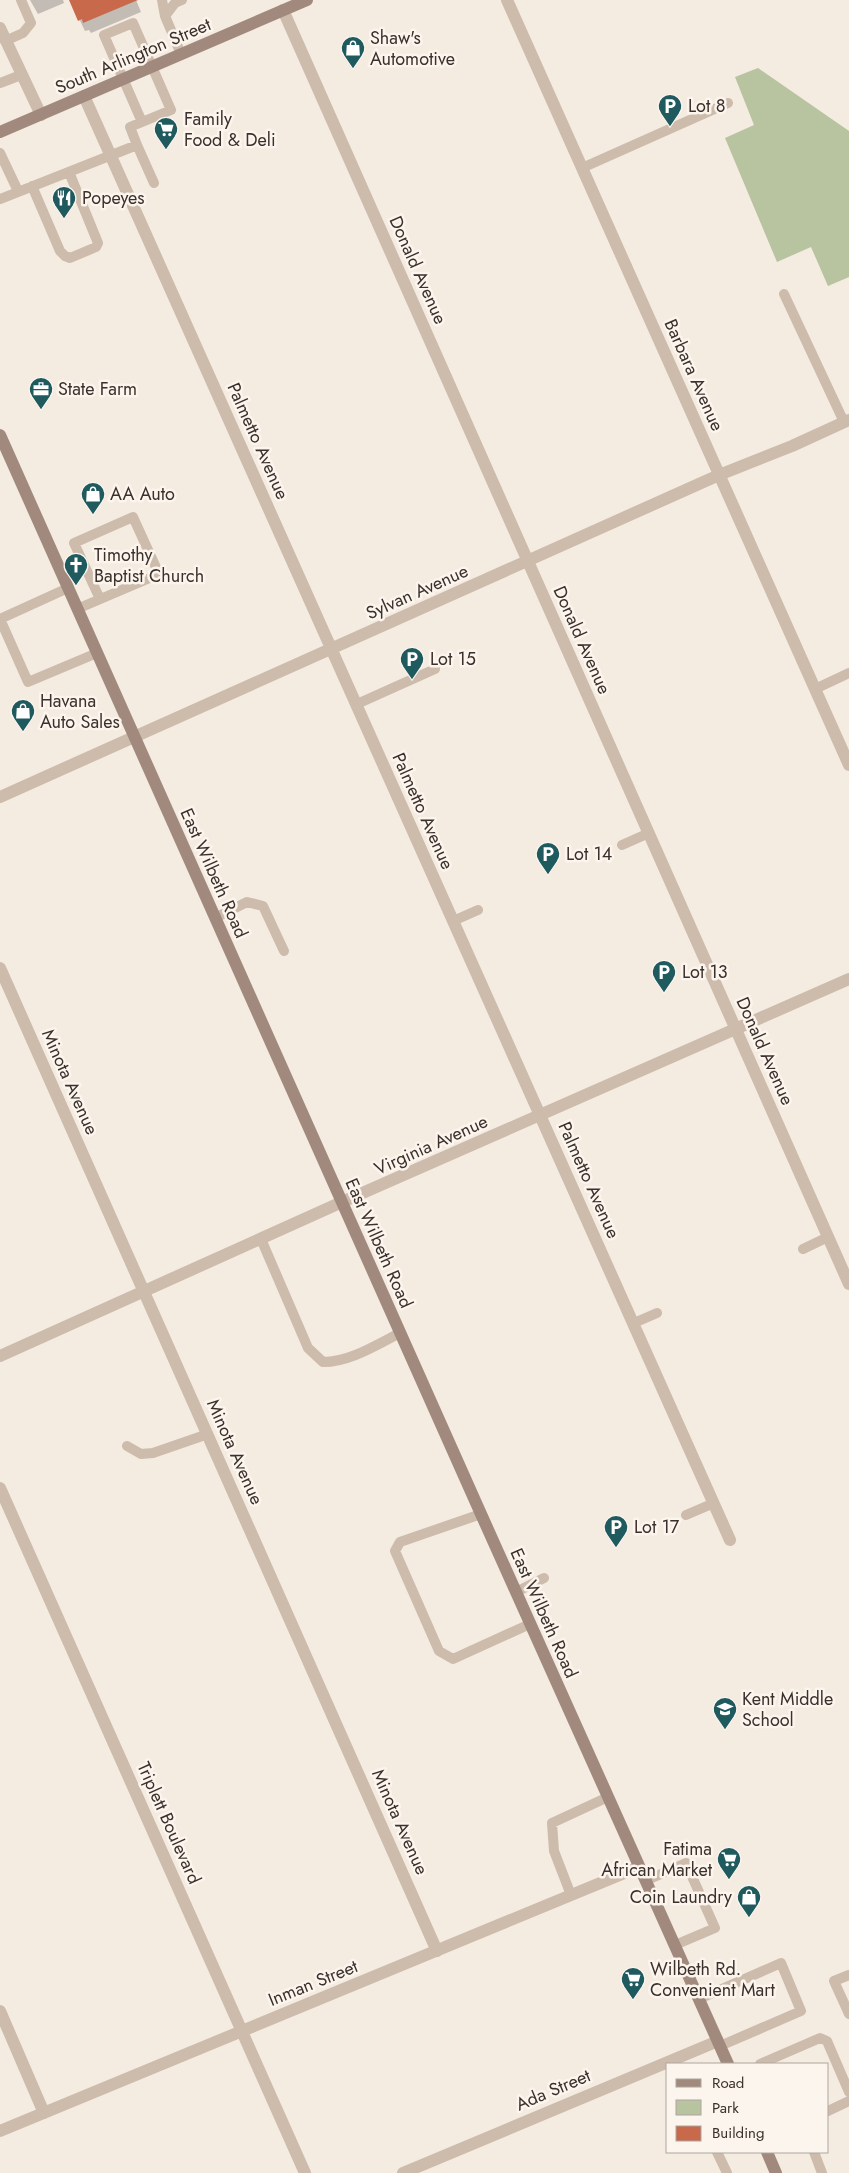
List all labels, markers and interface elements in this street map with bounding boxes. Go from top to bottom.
street label: South Arlington Street [51,11,215,101]
place label: Shaw's Automotive [370,25,455,72]
shop icon: Shaw's Automotive [340,35,366,69]
parking icon: Lot 8 [657,93,683,127]
place label: Lot 8 [688,93,725,119]
place label: Family Food & Deli [184,106,276,153]
supermarket icon: Family Food & Deli [153,116,179,150]
restaurant icon: Popeyes [51,185,77,219]
place label: Popeyes [82,185,145,211]
street label: Donald Avenue [383,212,453,328]
street label: Barbara Avenue [658,315,730,435]
office icon: State Farm [28,376,54,410]
place label: State Farm [58,376,137,402]
street label: Palmetto Avenue [221,378,295,504]
shop icon: AA Auto [80,481,106,515]
place label: AA Auto [110,481,175,507]
place label: Timothy Baptist Church [94,542,204,589]
church icon: Timothy Baptist Church [63,552,89,586]
street label: Sylvan Avenue [362,558,472,626]
street label: Donald Avenue [547,582,617,698]
parking icon: Lot 15 [399,646,425,680]
place label: Lot 15 [430,646,476,672]
place label: Havana Auto Sales [40,688,120,735]
shop icon: Havana Auto Sales [10,698,36,732]
street label: Palmetto Avenue [386,748,460,874]
street label: East Wilbeth Road [174,804,254,942]
parking icon: Lot 14 [535,841,561,875]
place label: Lot 14 [566,841,612,867]
parking icon: Lot 13 [651,959,677,993]
place label: Lot 13 [682,959,728,985]
street label: Donald Avenue [730,993,800,1109]
street label: Minota Avenue [35,1025,105,1139]
street label: Virginia Avenue [370,1108,492,1182]
street label: Palmetto Avenue [552,1117,626,1243]
street label: East Wilbeth Road [339,1174,419,1312]
street label: Minota Avenue [200,1395,270,1509]
parking icon: Lot 17 [603,1514,629,1548]
place label: Lot 17 [634,1514,680,1540]
street label: East Wilbeth Road [504,1544,584,1682]
place label: Kent Middle School [742,1686,833,1733]
school or university icon: Kent Middle School [712,1696,738,1730]
street label: Triplett Boulevard [130,1758,208,1888]
street label: Minota Avenue [365,1765,435,1879]
place label: Fatima African Market [601,1836,713,1883]
supermarket icon: Fatima African Market [716,1846,742,1880]
place label: Coin Laundry [630,1884,732,1910]
shop icon: Coin Laundry [736,1884,762,1918]
street label: Inman Street [264,1953,362,2013]
place label: Wilbeth Rd. Convenient Mart [650,1956,775,2003]
supermarket icon: Wilbeth Rd. Convenient Mart [620,1966,646,2000]
street label: Ada Street [511,2062,595,2117]
legend [666,2063,829,2153]
text: Road [712,2072,744,2094]
text: Park [712,2097,739,2119]
text: Building [712,2122,764,2144]

